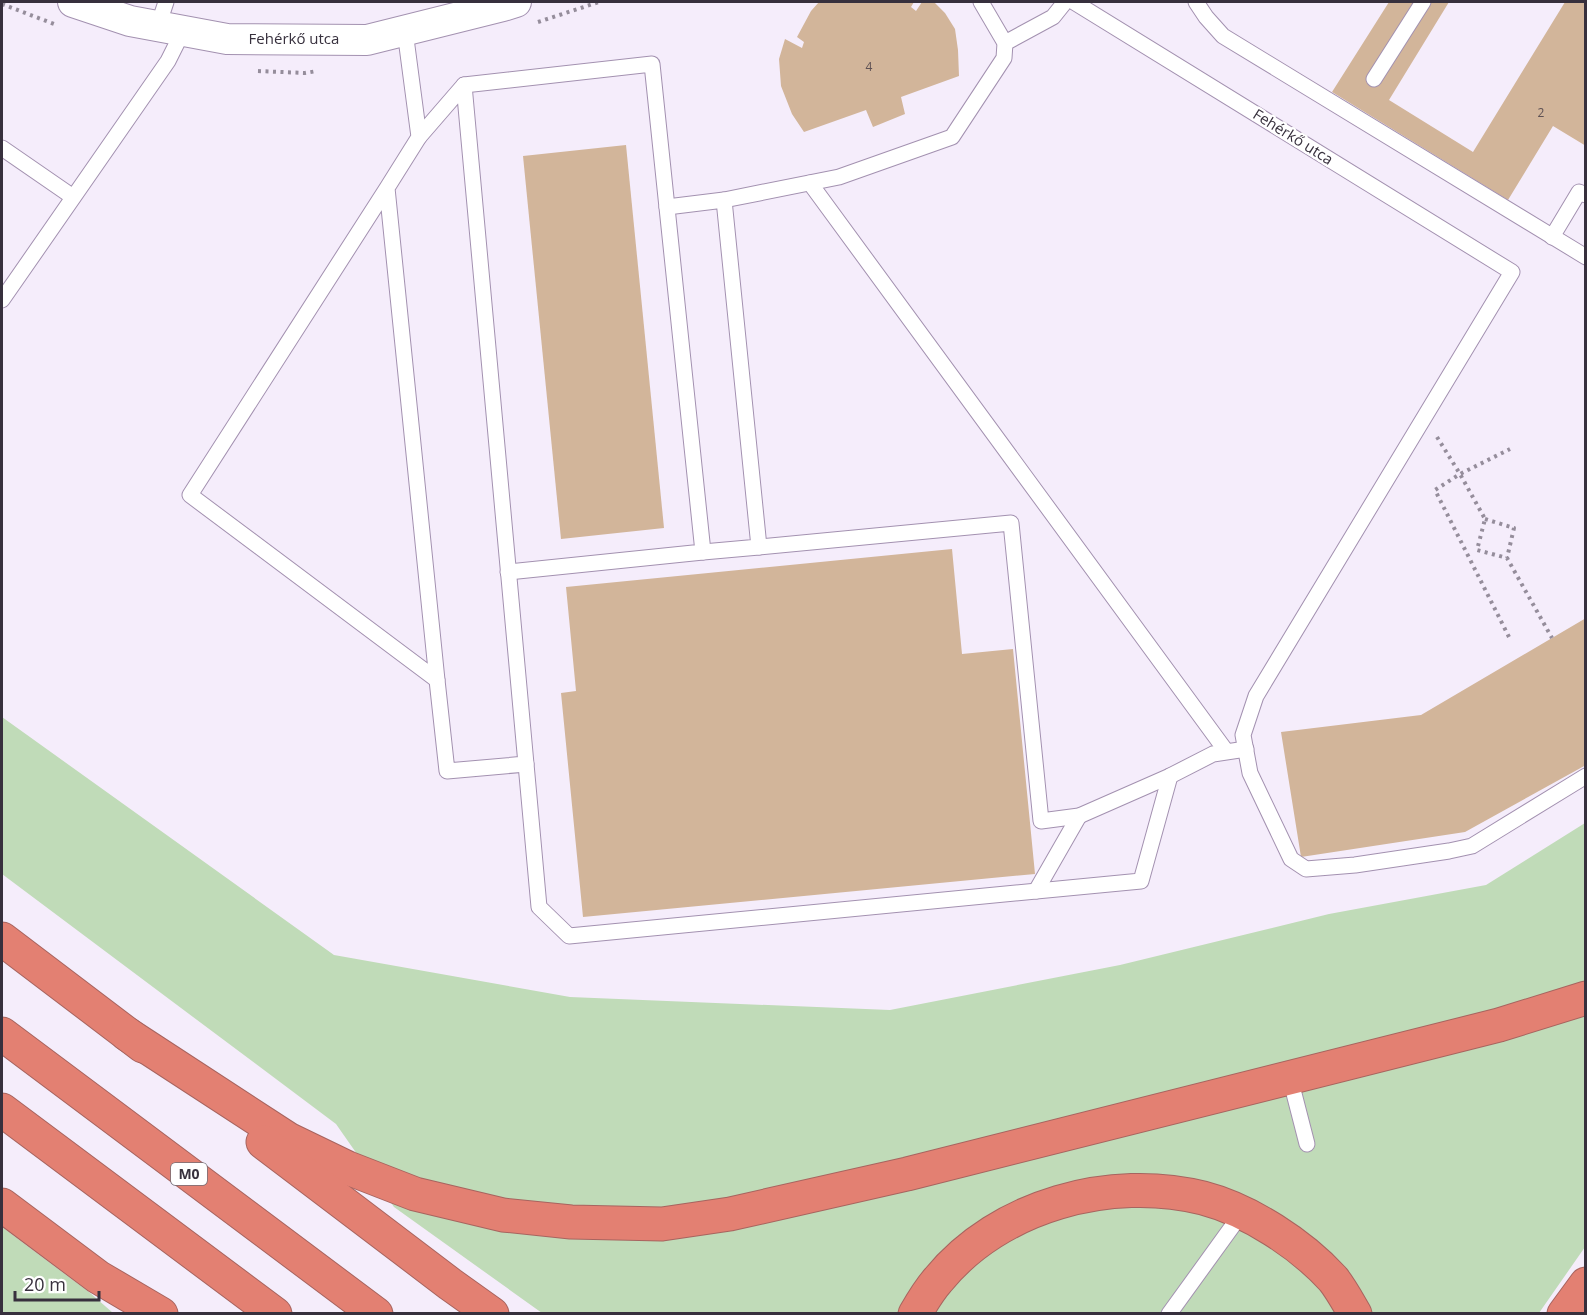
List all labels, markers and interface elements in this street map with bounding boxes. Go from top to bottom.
street label: Fehérkő utca [249,28,339,48]
house number: 4 [866,58,873,75]
street label: Fehérkő utca [1250,104,1337,169]
house number: 2 [1538,104,1545,121]
road number: M0 [171,1163,207,1185]
scale bar [15,1264,99,1302]
text: 20 m [24,1272,66,1296]

